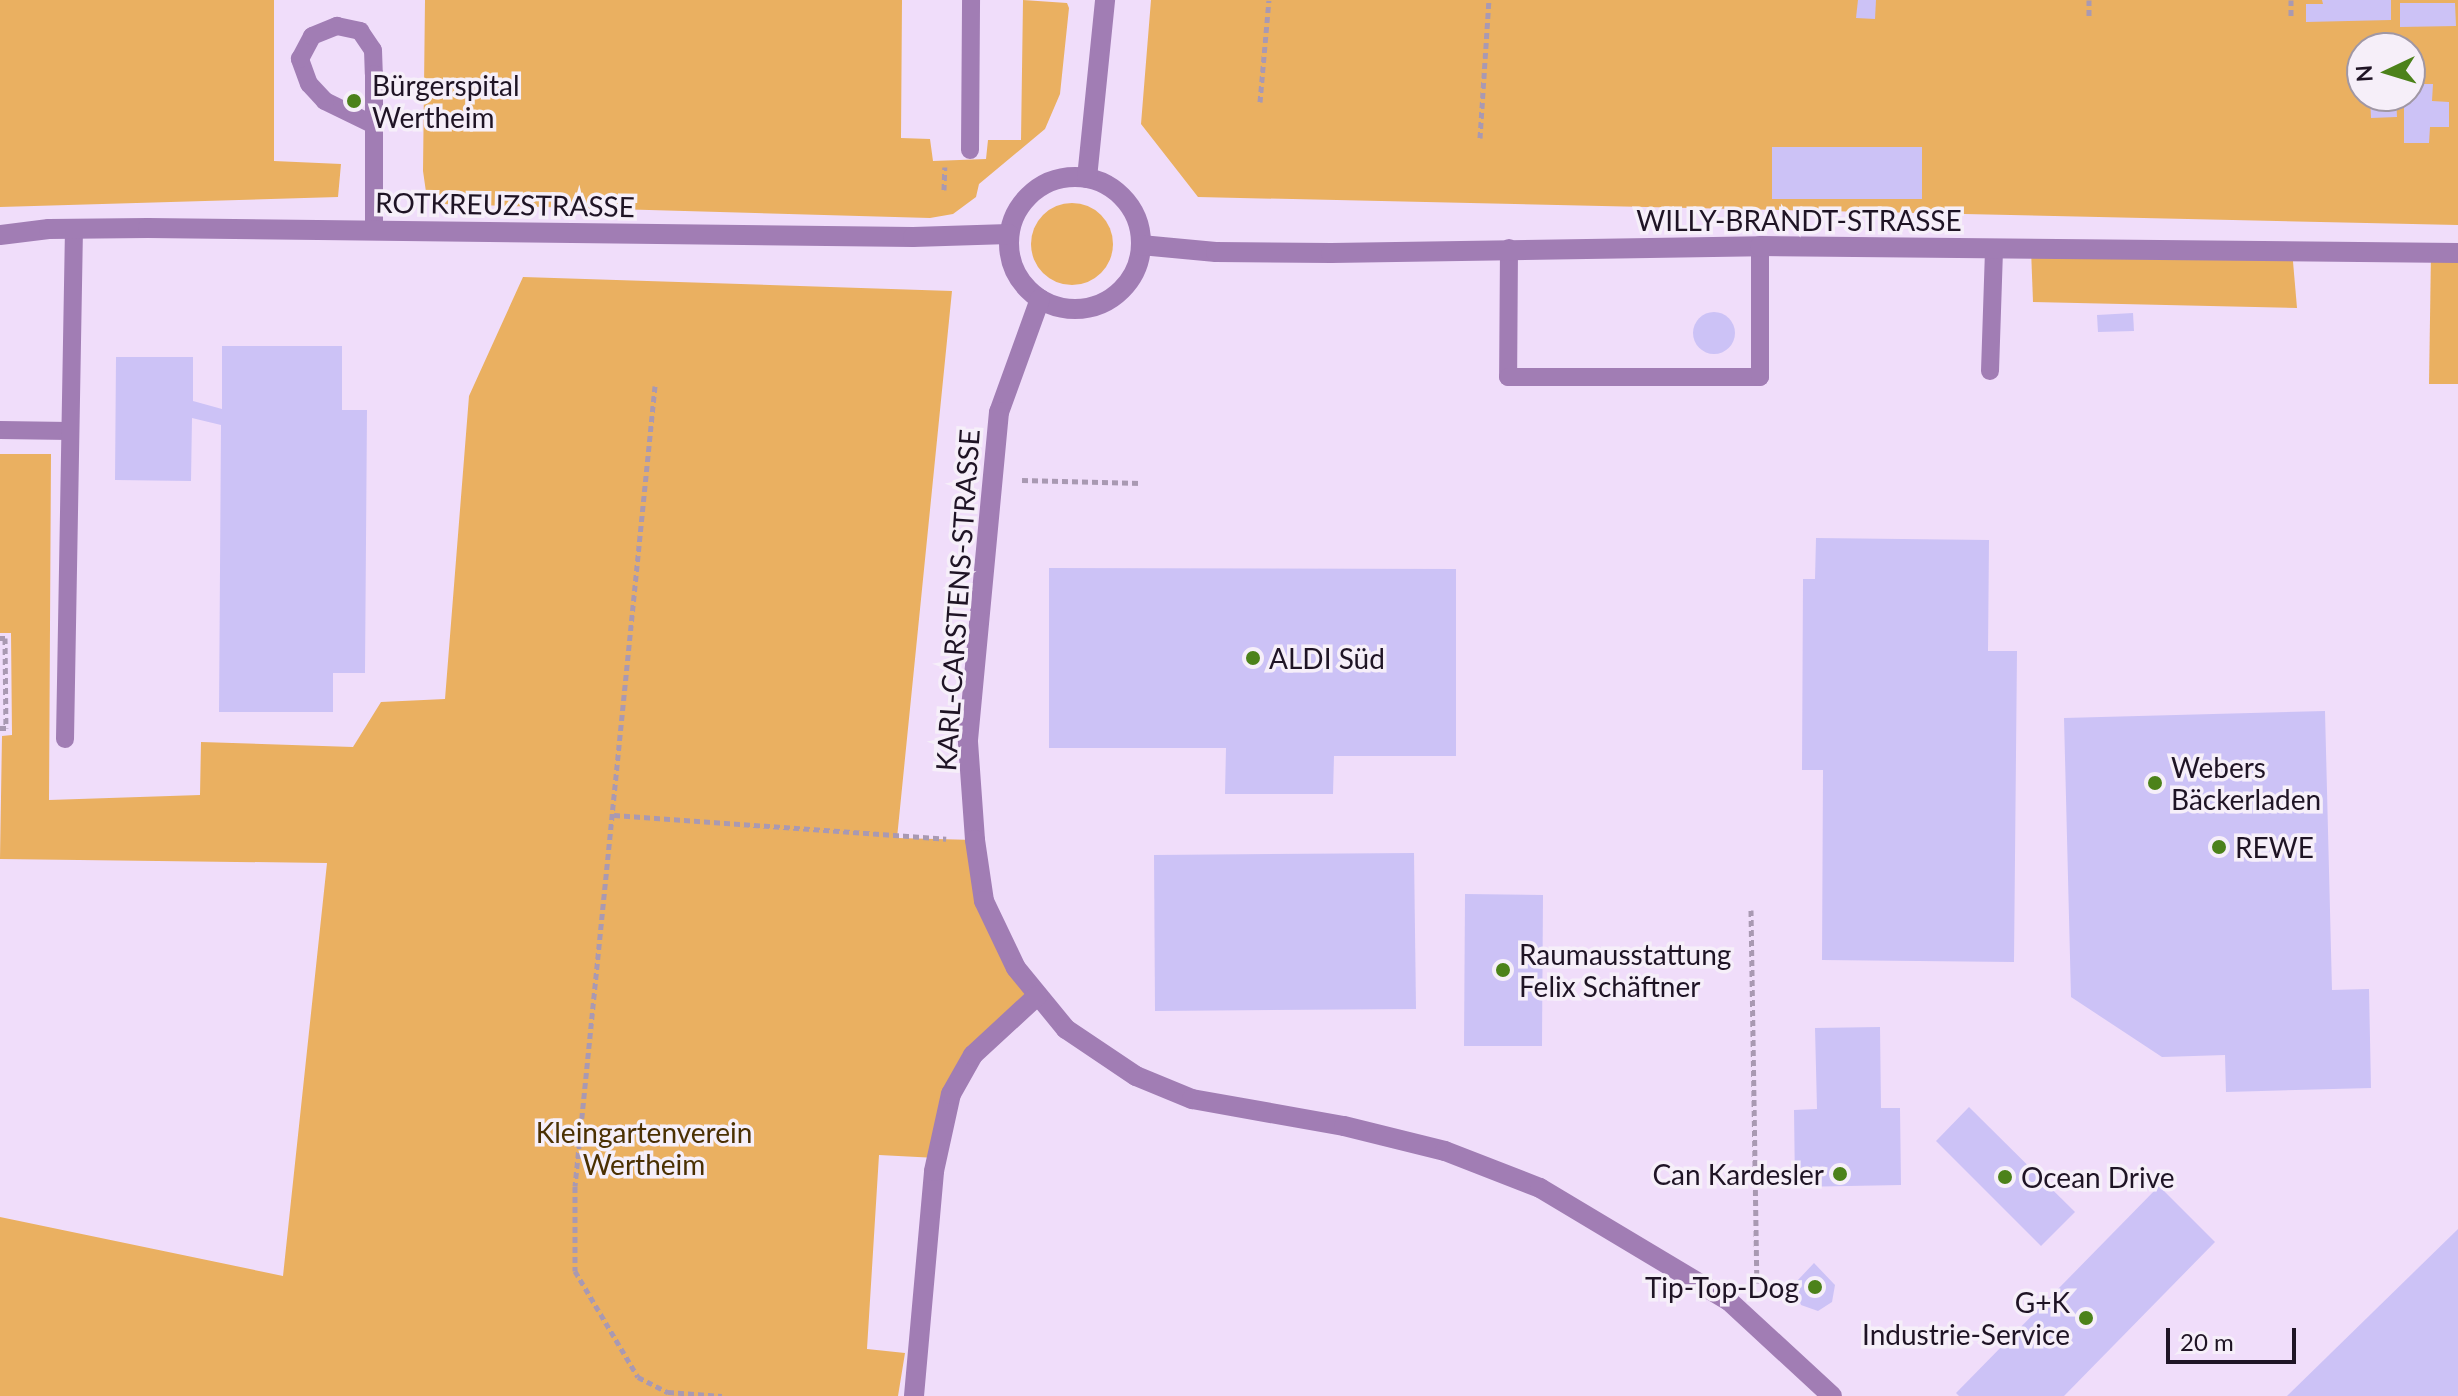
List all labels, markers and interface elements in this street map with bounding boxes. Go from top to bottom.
north arrow [2346,32,2426,112]
text: N [2349,64,2378,83]
place label: Bürgerspital Wertheim [372,68,520,134]
marker: Bürgerspital Wertheim [343,90,365,112]
street label: ROTKREUZSTRASSE [375,185,635,223]
street label: WILLY-BRANDT-STRASSE [1636,203,1962,237]
street label: KARL-CARSTENS-STRASSE [928,428,986,772]
place label: ALDI Süd [1269,641,1385,675]
marker: ALDI Süd [1244,649,1262,667]
place label: Webers Bäckerladen [2171,750,2321,816]
marker: Webers Bäckerladen [2146,774,2164,792]
place label: REWE [2235,830,2314,864]
marker: REWE [2210,838,2228,856]
place label: Raumausstattung Felix Schäftner [1519,937,1731,1003]
marker: Raumausstattung Felix Schäftner [1494,961,1512,979]
park label: Kleingartenverein Wertheim [536,1115,752,1181]
place label: Can Kardesler [1652,1157,1824,1191]
place label: Ocean Drive [2021,1160,2175,1194]
marker: Can Kardesler [1831,1165,1849,1183]
marker: Ocean Drive [1996,1168,2014,1186]
place label: Tip-Top-Dog [1645,1270,1799,1304]
marker: Tip-Top-Dog [1806,1278,1824,1296]
place label: G+K Industrie-Service [1862,1285,2070,1351]
marker: G+K Industrie-Service [2077,1309,2095,1327]
scale bar [2170,1312,2300,1362]
text: 20 m [2180,1327,2234,1356]

